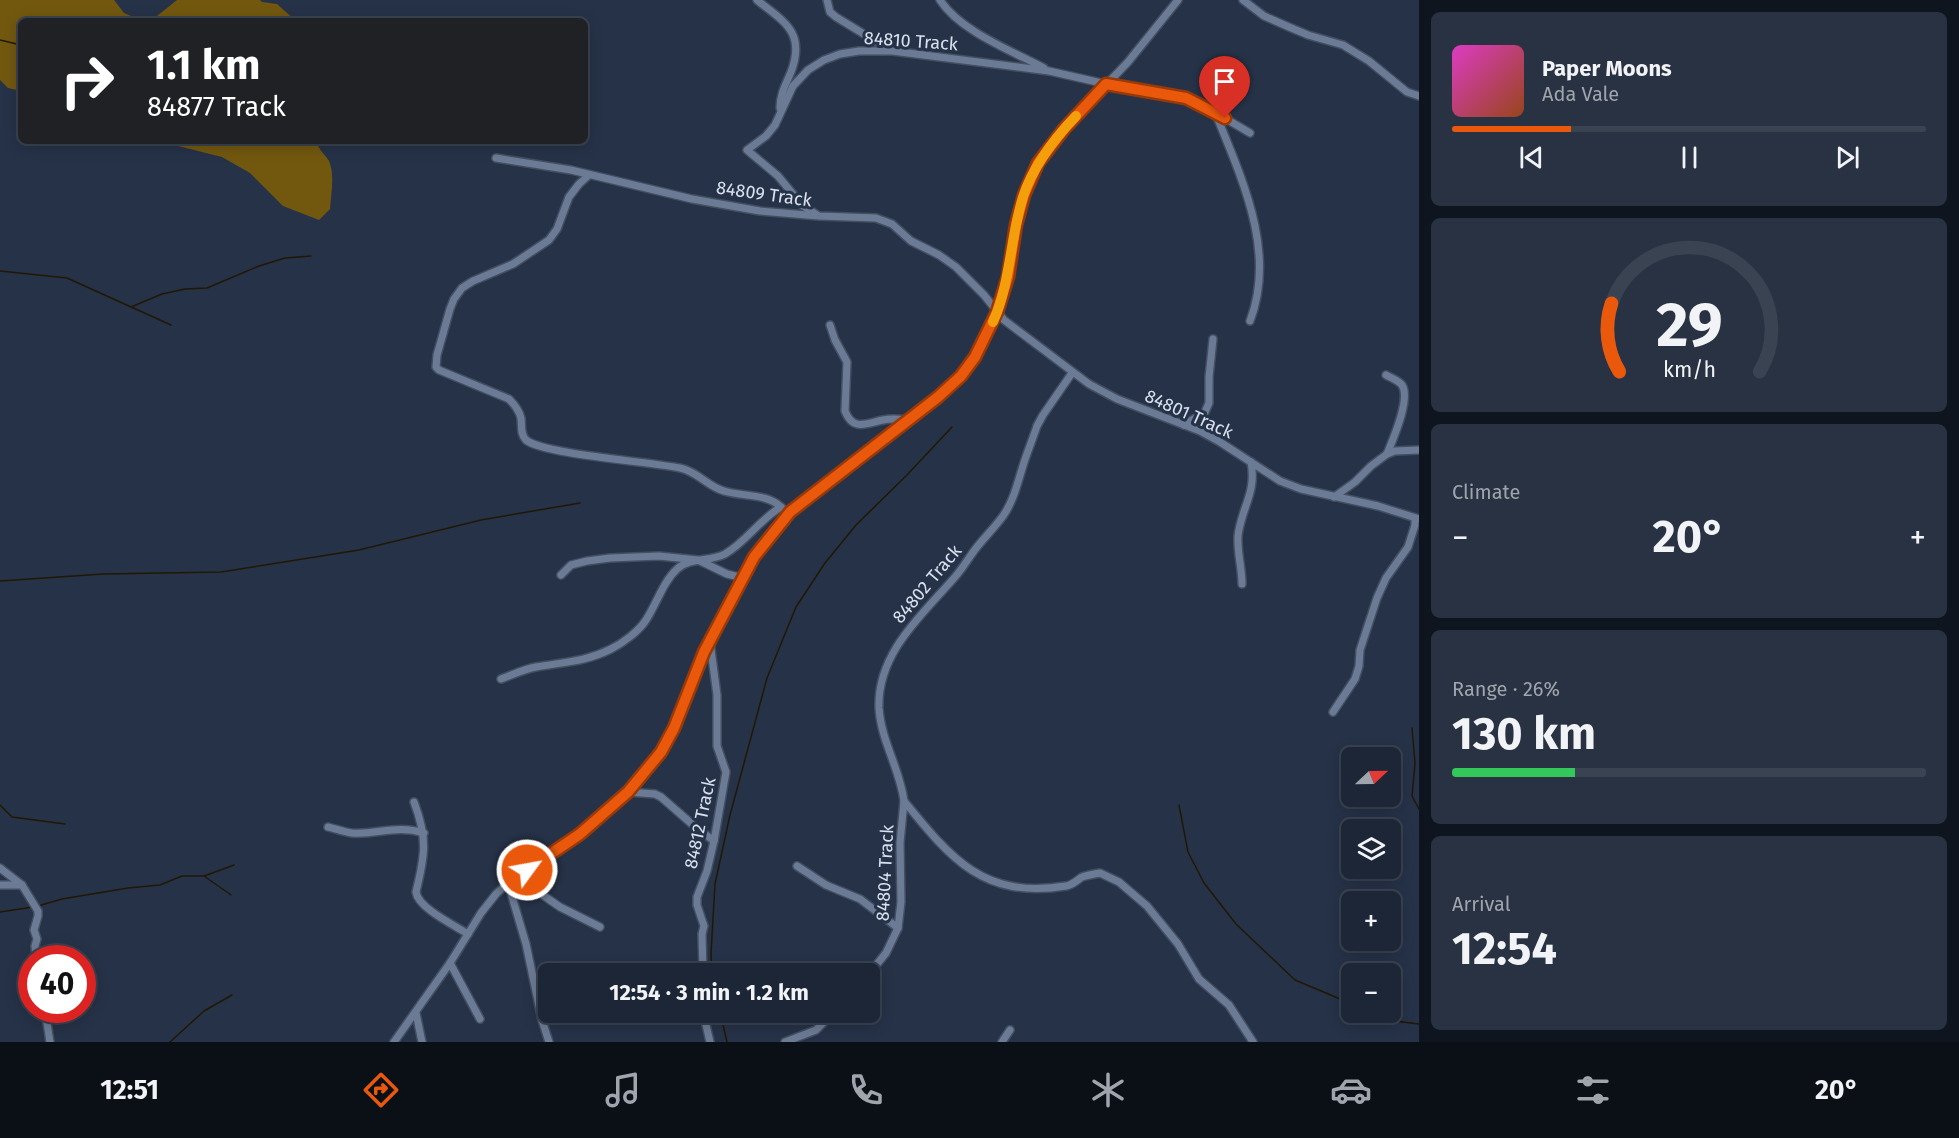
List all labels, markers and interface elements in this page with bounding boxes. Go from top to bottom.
street label: 84810 Track [863,27,960,55]
text: 1.1 km [147,40,260,90]
icon: right [48,42,126,120]
text: Paper Moons [1542,55,1672,82]
pin [1199,56,1250,118]
icon: arrive [1208,65,1241,98]
text: Ada Vale [1542,82,1619,106]
text: 84877 Track [147,91,286,123]
icon: previous [1515,141,1548,174]
icon: pause [1673,141,1706,174]
icon: next [1831,141,1864,174]
street label: 84809 Track [715,176,814,212]
text: 29 [1656,288,1722,363]
text: km/h [1662,357,1716,383]
street label: 84801 Track [1141,385,1237,444]
text: Climate [1452,480,1520,504]
text: 20° [1652,510,1726,564]
text: − [1452,518,1469,558]
text: + [1910,518,1926,558]
street label: 84802 Track [888,540,967,628]
text: Range · 26% [1452,677,1560,701]
text: 130 km [1452,707,1596,761]
north arrow [1341,747,1401,807]
map controls [1341,747,1401,1023]
street label: 84812 Track [680,774,721,871]
button: layers [1341,819,1401,879]
street label: 84804 Track [871,823,899,922]
position arrow [495,838,559,902]
button: + [1341,891,1401,951]
text: Arrival [1452,892,1511,916]
text: 12:54 [1452,922,1557,976]
speed limit sign: 40 [18,945,96,1023]
button: − [1341,963,1401,1023]
text: 12:54 · 3 min · 1.2 km [609,979,809,1006]
icon: directions [360,1069,402,1111]
icon: music [602,1069,644,1111]
icon: phone [845,1069,887,1111]
icon: climate [1087,1069,1129,1111]
icon: car [1330,1069,1372,1111]
icon: filters [1572,1069,1614,1111]
text: 12:51 [100,1074,159,1106]
text: 20° [1815,1074,1859,1106]

